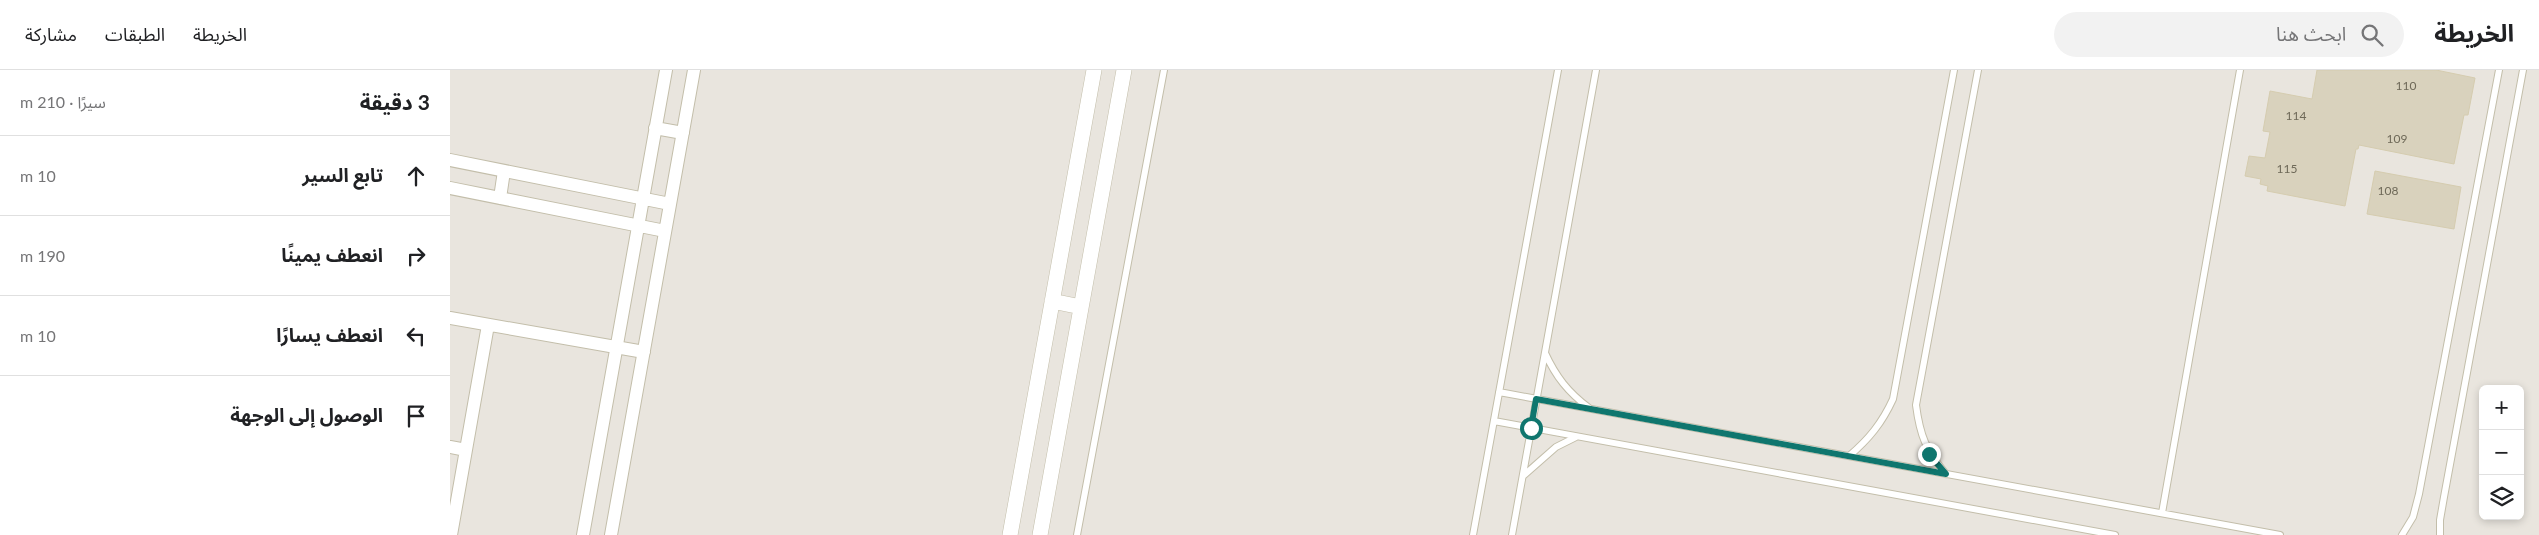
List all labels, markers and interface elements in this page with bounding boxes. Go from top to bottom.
search box [2054,12,2404,57]
text: الخريطة [2434,18,2514,47]
icon: search [2358,21,2386,49]
text: ابحث هنا [2276,22,2346,45]
text: مشاركة [25,23,77,45]
text: الطبقات [105,23,165,45]
text: الخريطة [193,23,247,45]
house number: 110 [2396,78,2416,93]
text: 3 دقيقة [360,89,430,114]
text: سيرًا · 210 m [20,92,106,111]
house number: 114 [2286,108,2306,123]
house number: 109 [2387,131,2407,146]
house number: 115 [2277,161,2297,176]
icon: ahead [402,162,430,190]
text: تابع السير [302,163,383,186]
text: 10 m [20,166,56,185]
house number: 108 [2378,183,2398,198]
icon: right [402,242,430,270]
text: انعطف يمينًا [281,243,383,266]
text: 190 m [20,246,65,265]
icon: left [402,322,430,350]
text: انعطف يسارًا [276,323,383,346]
text: 10 m [20,326,56,345]
map controls [2479,385,2524,520]
button: + [2479,385,2524,430]
icon: arrive [402,402,430,430]
text: الوصول إلى الوجهة [230,403,383,426]
route start [1520,417,1543,440]
button: − [2479,430,2524,475]
route end [1918,443,1941,466]
button: layers [2479,475,2524,520]

